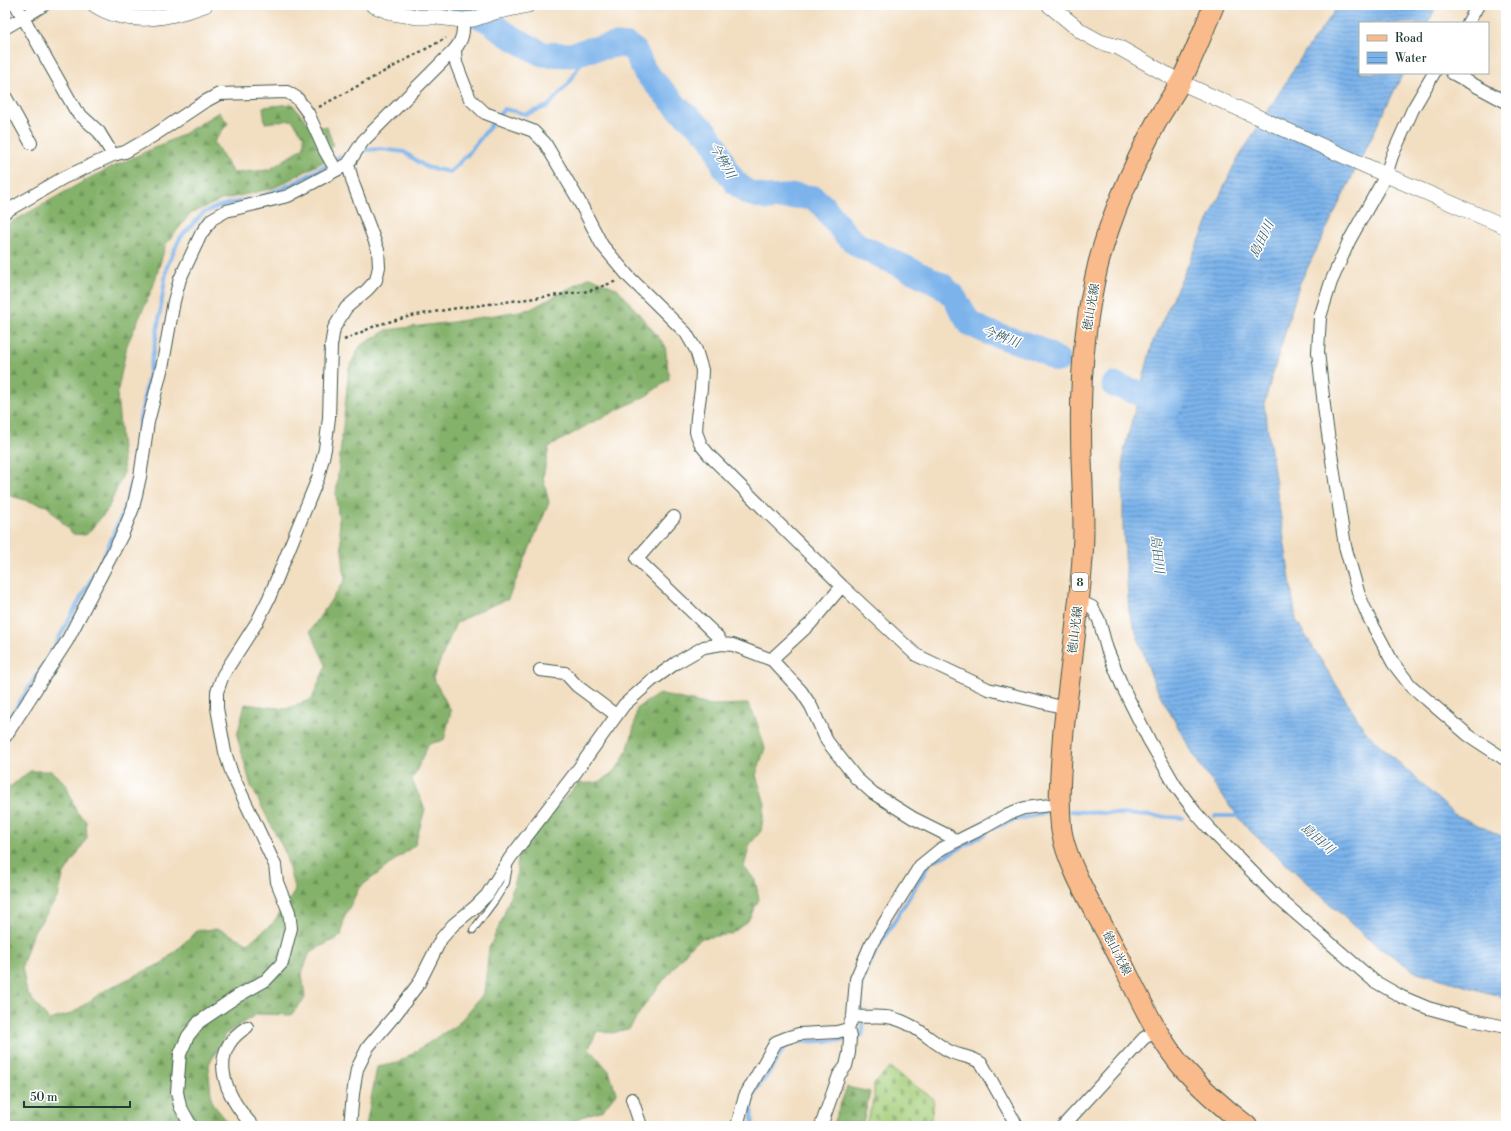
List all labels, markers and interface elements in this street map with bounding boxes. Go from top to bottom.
legend [1359,22,1489,74]
text: Road [1395,31,1423,46]
text: Water [1394,51,1427,66]
water label: 今桝川 [705,140,740,183]
water label: 島田川 [1246,217,1279,260]
street label: 徳山光線 [1080,282,1103,332]
water label: 今桝川 [980,323,1024,352]
water label: 島田川 [1147,534,1168,576]
road number: 8 [1072,573,1088,591]
street label: 徳山光線 [1065,605,1086,655]
water label: 島田川 [1297,820,1339,859]
street label: 徳山光線 [1099,928,1134,978]
scale bar [24,1083,130,1109]
text: 50 m [30,1090,58,1105]

